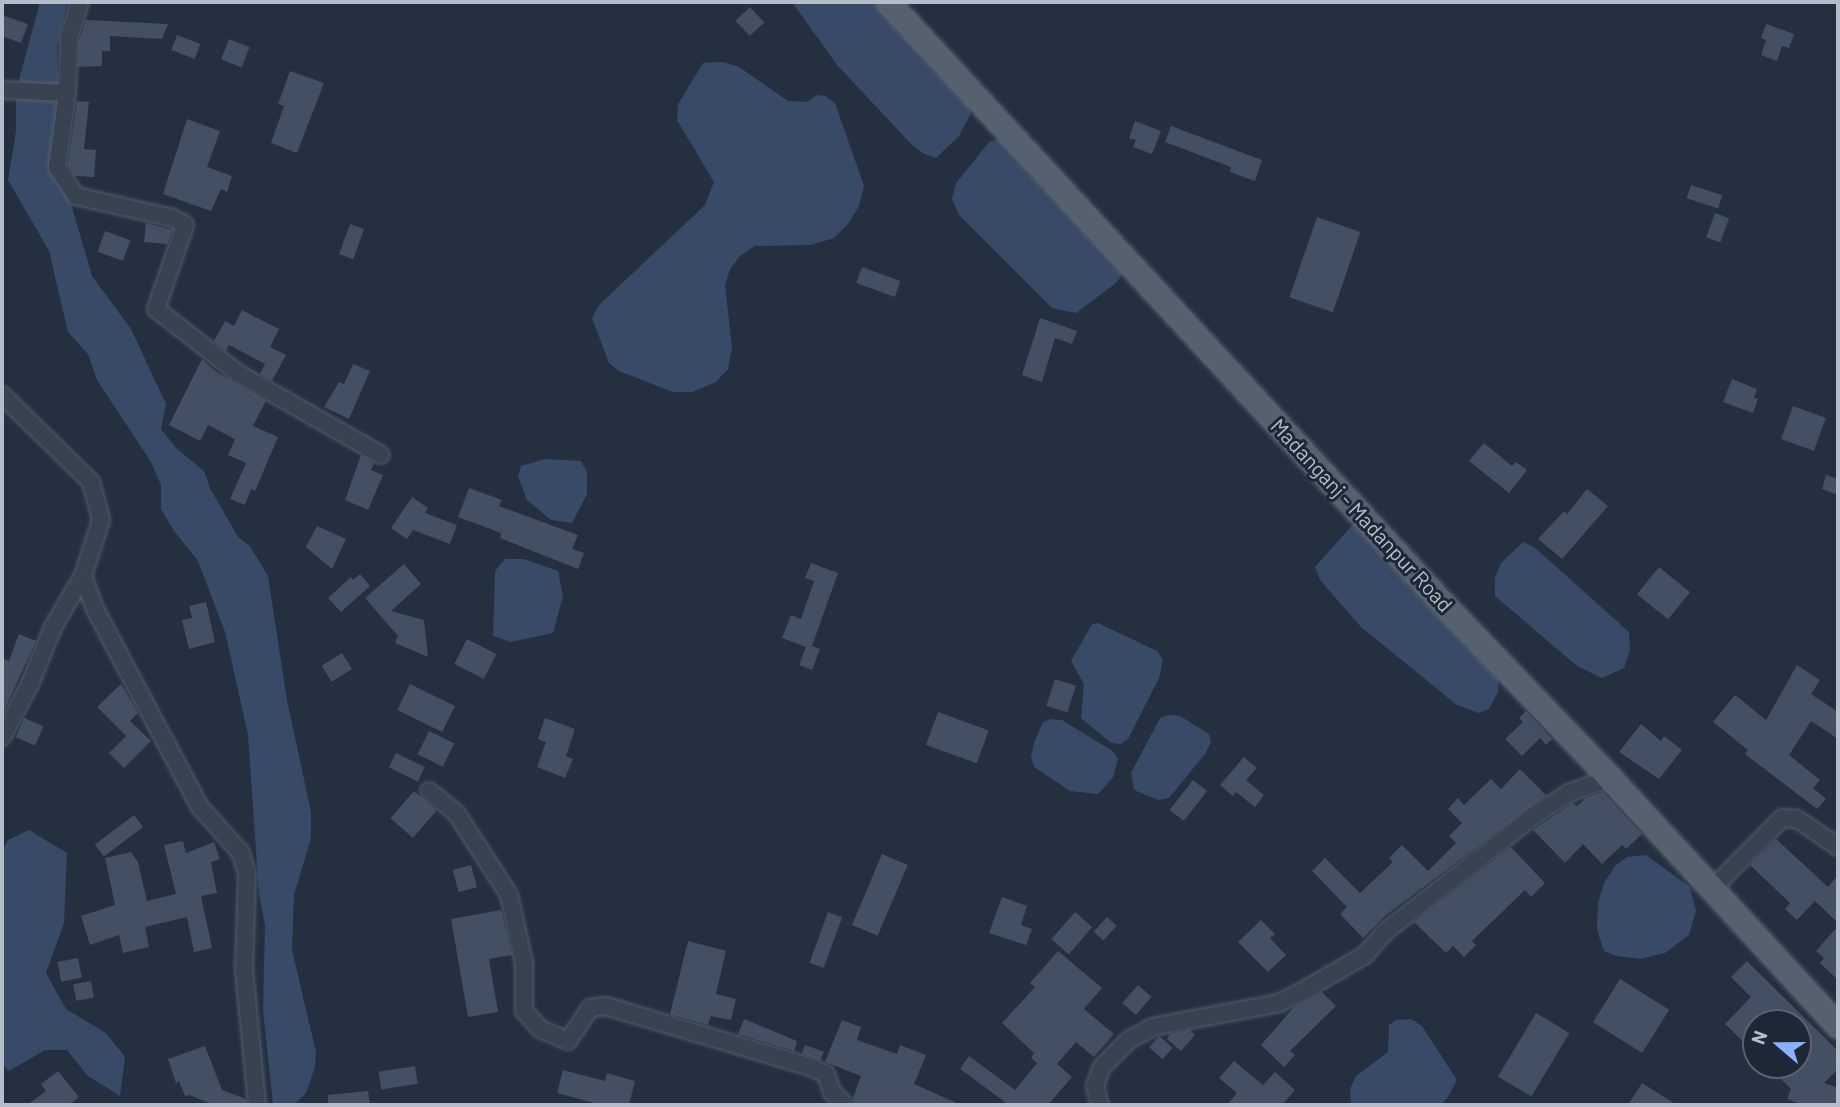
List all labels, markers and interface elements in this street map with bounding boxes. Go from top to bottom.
street label: Madanganj - Madanpur Road [1266,413,1458,617]
north arrow [1742,1009,1812,1079]
text: N [1746,1027,1772,1047]

